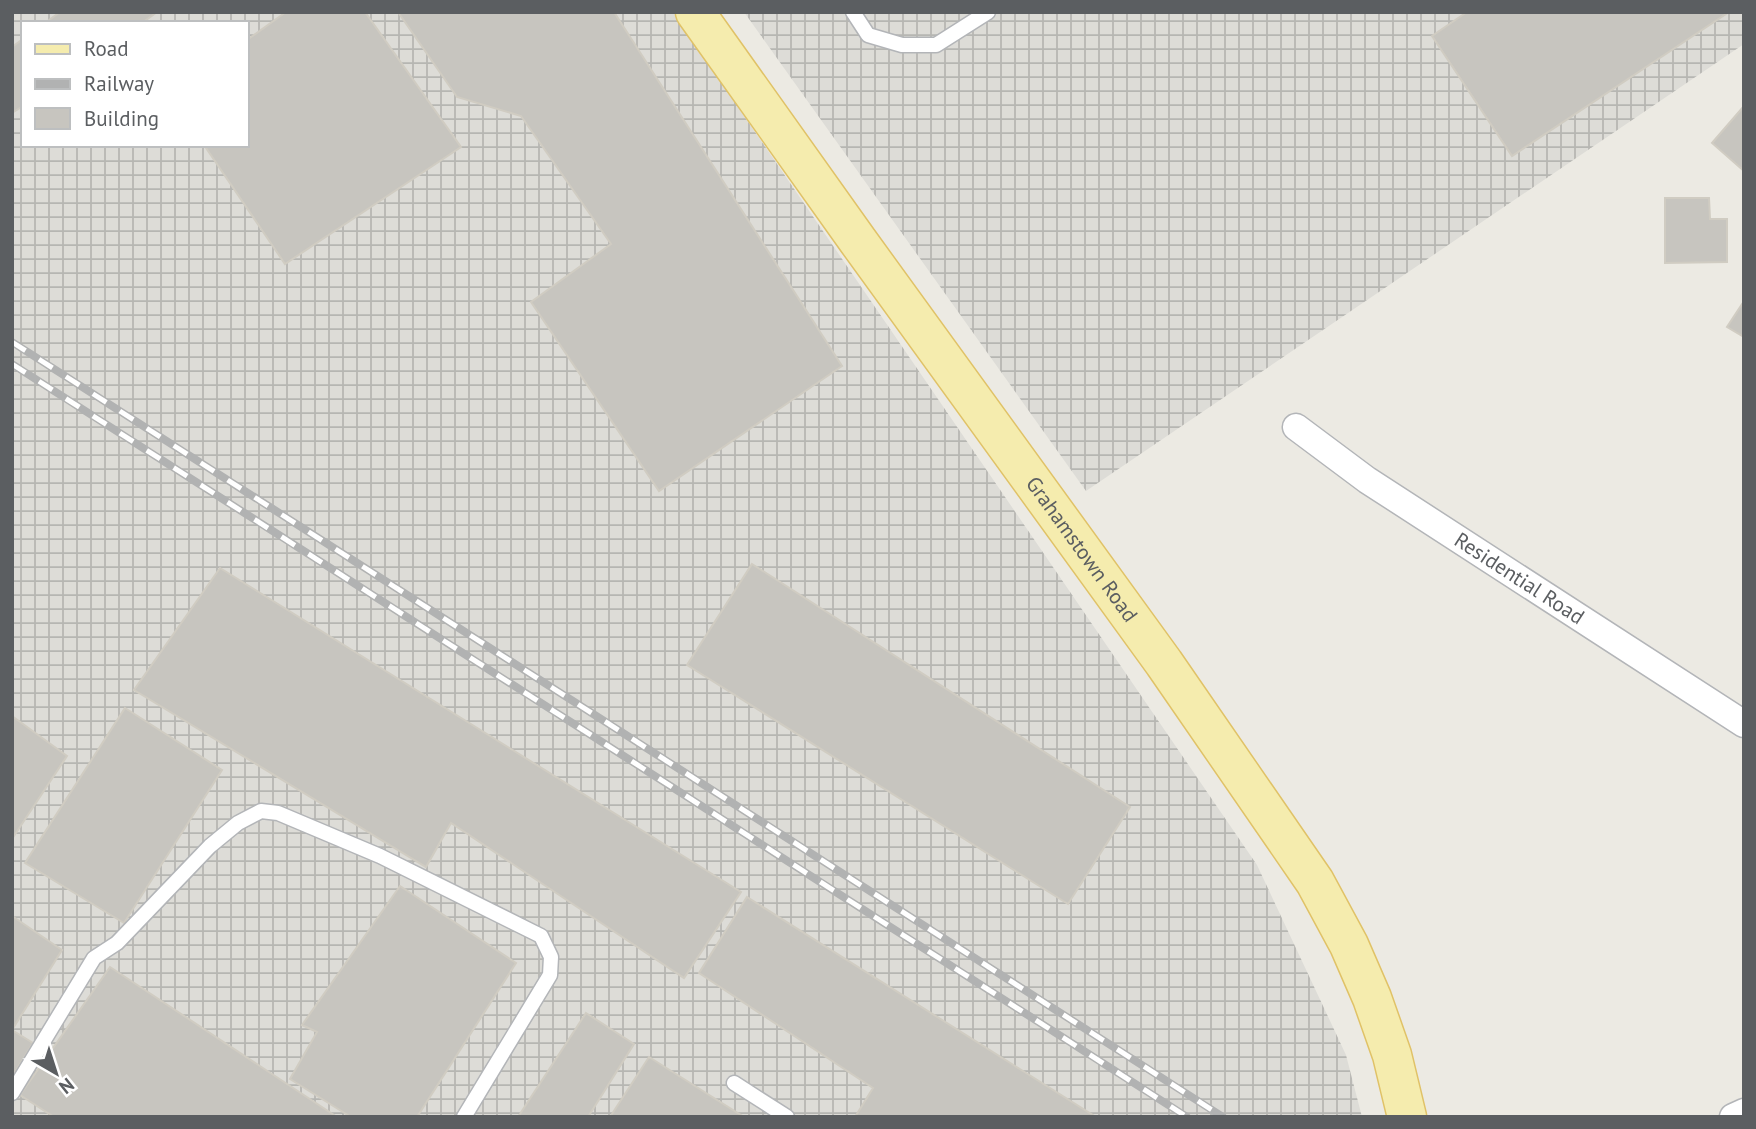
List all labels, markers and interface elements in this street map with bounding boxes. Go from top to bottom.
legend [21,21,248,147]
text: Road [84,35,128,62]
text: Railway [84,70,154,97]
text: Building [84,105,159,132]
street label: Grahamstown Road [1020,471,1144,627]
street label: Residential Road [1449,526,1590,630]
north arrow [21,1038,91,1108]
text: N [54,1073,79,1099]

